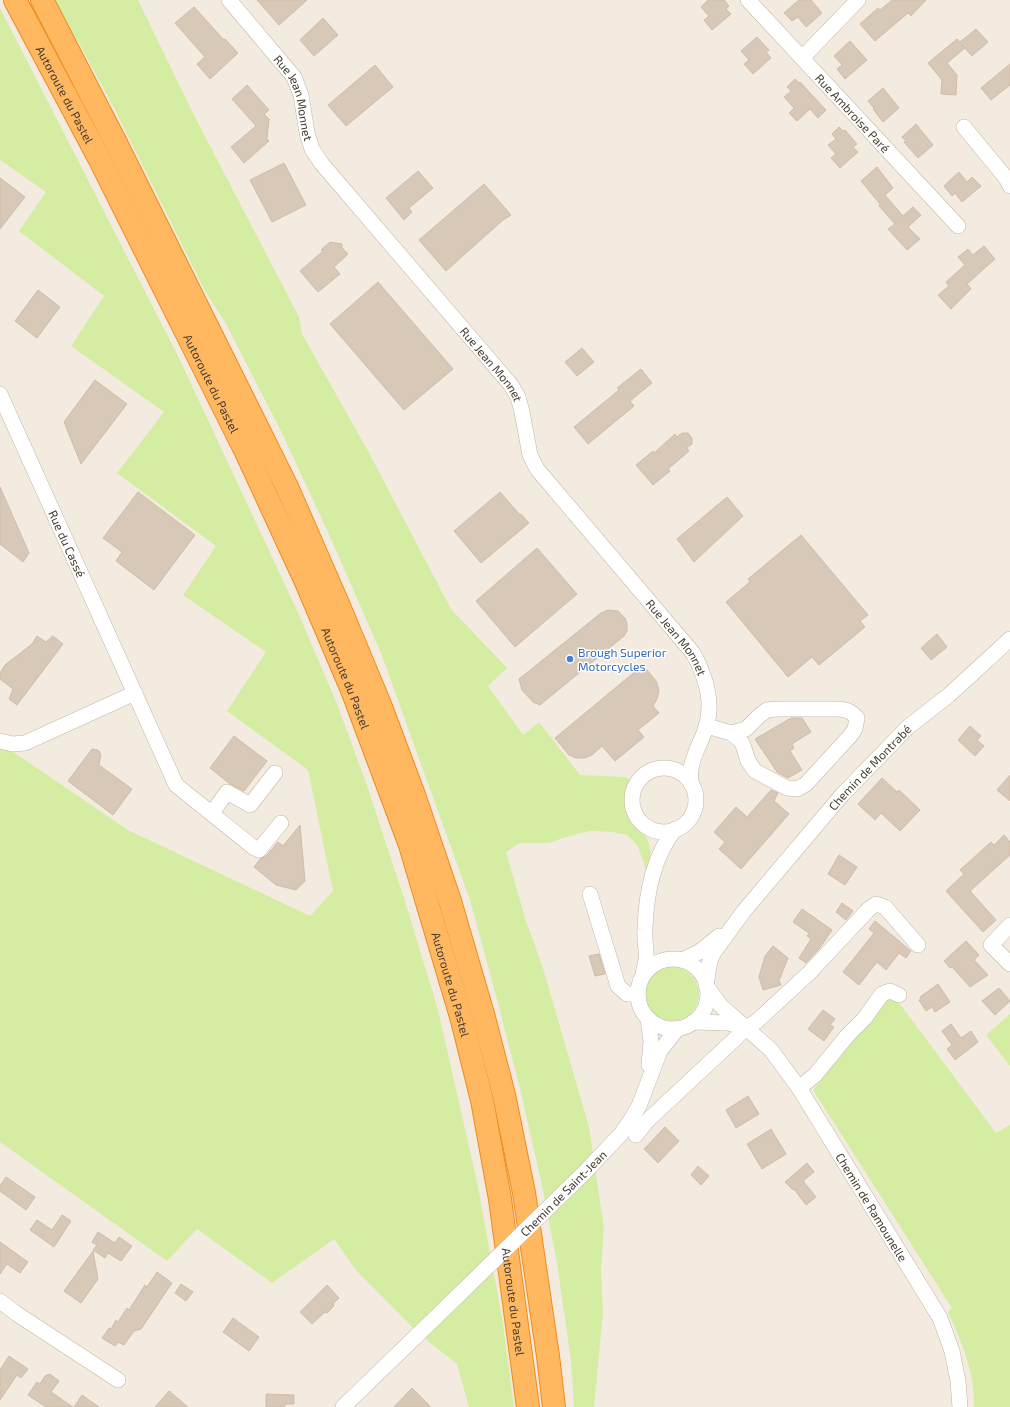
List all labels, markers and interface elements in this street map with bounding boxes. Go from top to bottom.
street label: Autoroute du Pastel [34,43,97,146]
street label: Rue Jean Monnet [271,52,316,143]
street label: Rue Ambroise Paré [813,71,893,155]
street label: Rue Jean Monnet [457,324,526,403]
street label: Autoroute du Pastel [181,332,242,435]
street label: Rue du Cassé [46,508,88,579]
street label: Rue Jean Monnet [643,596,710,678]
street label: Autoroute du Pastel [319,625,373,731]
place label: Brough Superior Motorcycles [578,645,667,673]
marker: Brough Superior Motorcycles [565,654,575,664]
street label: Chemin de Montrabé [825,721,914,813]
street label: Autoroute du Pastel [429,930,473,1039]
street label: Chemin de Saint-Jean [517,1147,609,1239]
street label: Chemin de Ramounelle [833,1150,911,1264]
street label: Autoroute du Pastel [500,1247,528,1357]

